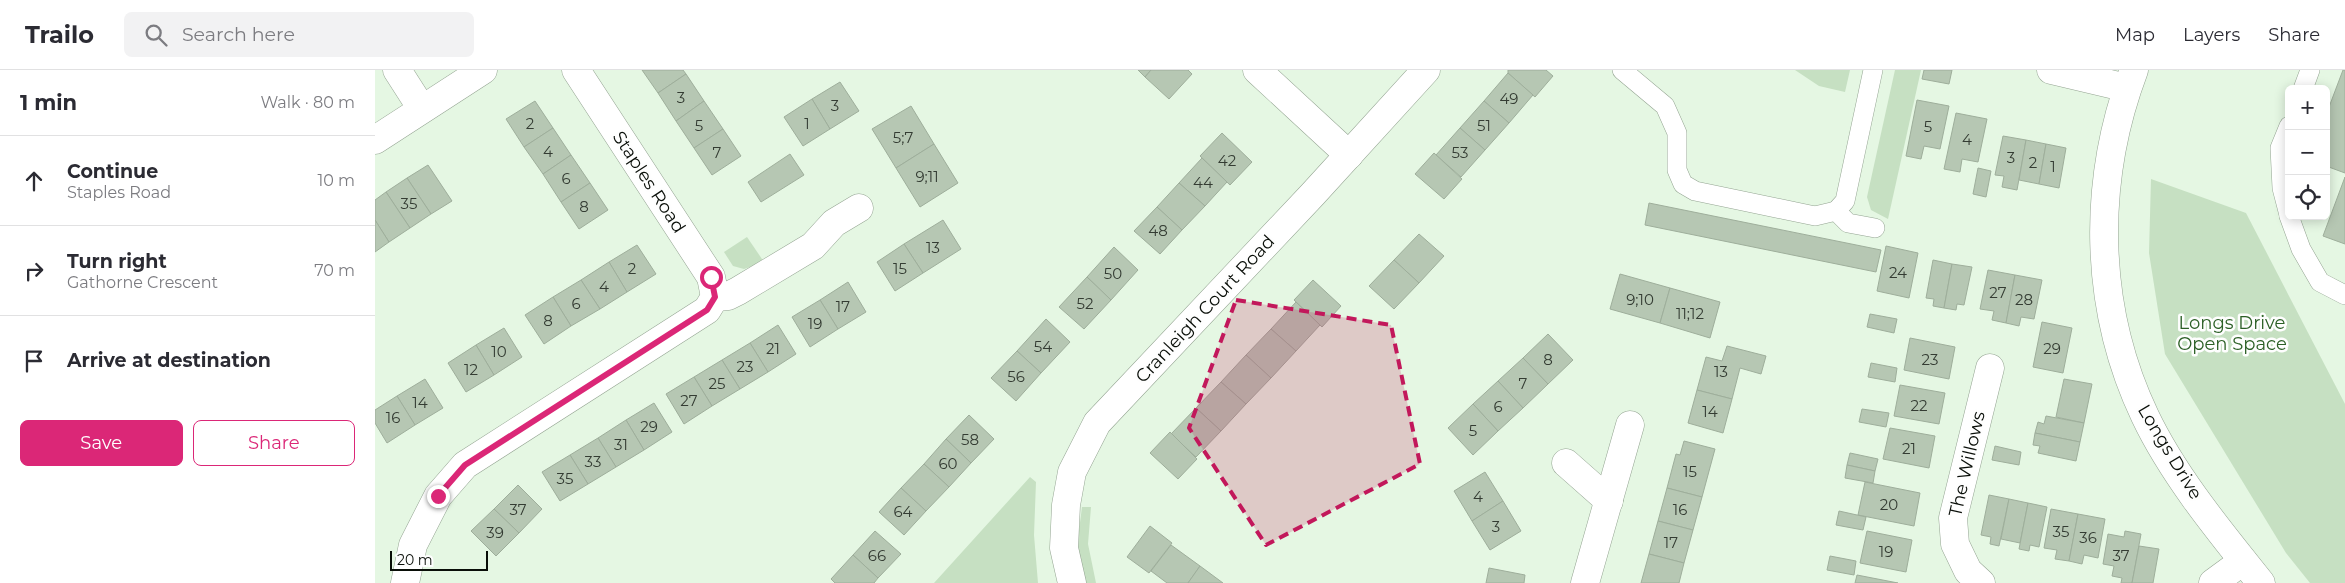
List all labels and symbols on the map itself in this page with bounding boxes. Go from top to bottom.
house number: 3 [677,88,685,107]
house number: 49 [1500,89,1518,108]
house number: 3 [831,96,839,115]
house number: 2 [526,114,534,133]
house number: 1 [804,114,810,133]
house number: 5 [695,116,703,135]
house number: 51 [1477,116,1491,135]
house number: 5 [1924,117,1932,136]
street label: Staples Road [608,127,690,237]
house number: 5;7 [893,128,913,147]
house number: 4 [1962,130,1972,149]
house number: 4 [543,142,553,161]
house number: 7 [713,143,722,162]
house number: 53 [1452,143,1468,162]
house number: 3 [2007,148,2015,167]
house number: 42 [1218,151,1236,170]
house number: 2 [2029,153,2037,172]
house number: 1 [2050,157,2056,176]
house number: 9;11 [915,167,939,186]
house number: 6 [561,169,571,188]
house number: 44 [1193,173,1213,192]
house number: 35 [401,194,417,213]
house number: 8 [579,197,589,216]
house number: 48 [1148,221,1168,240]
street label: Cranleigh Court Road [1131,231,1279,387]
house number: 13 [926,238,940,257]
house number: 2 [628,259,636,278]
house number: 15 [893,259,907,278]
house number: 24 [1889,263,1907,282]
house number: 50 [1104,264,1122,283]
route start [700,266,723,289]
house number: 4 [599,277,609,296]
house number: 27 [1989,283,2007,302]
house number: 9;10 [1626,290,1654,309]
house number: 28 [2015,290,2033,309]
house number: 6 [571,294,581,313]
house number: 52 [1077,294,1093,313]
house number: 17 [836,297,850,316]
house number: 11;12 [1676,304,1704,323]
house number: 8 [543,311,553,330]
park label: Longs Drive Open Space [2177,312,2287,355]
house number: 19 [808,314,822,333]
house number: 54 [1034,337,1052,356]
house number: 21 [766,339,780,358]
house number: 29 [2043,339,2061,358]
house number: 10 [491,342,507,361]
house number: 8 [1543,350,1553,369]
house number: 23 [1922,350,1938,369]
house number: 23 [737,357,753,376]
house number: 12 [464,360,478,379]
house number: 13 [1714,362,1728,381]
house number: 56 [1007,367,1025,386]
house number: 25 [708,374,726,393]
house number: 7 [1519,374,1528,393]
house number: 27 [680,391,698,410]
house number: 14 [412,393,428,412]
house number: 22 [1910,396,1928,415]
house number: 6 [1493,397,1503,416]
street label: Longs Drive [2133,401,2207,504]
house number: 14 [1702,402,1718,421]
house number: 16 [386,408,400,427]
street label: The Willows [1944,409,1990,519]
house number: 29 [640,417,658,436]
house number: 5 [1469,421,1477,440]
house number: 58 [961,430,979,449]
house number: 31 [614,435,628,454]
house number: 21 [1902,439,1916,458]
house number: 33 [585,452,601,471]
house number: 60 [938,454,958,473]
house number: 15 [1683,462,1697,481]
house number: 35 [557,469,573,488]
route end [427,485,450,508]
house number: 4 [1473,487,1483,506]
house number: 20 [1880,495,1898,514]
house number: 37 [509,500,527,519]
house number: 16 [1673,500,1687,519]
house number: 64 [893,502,913,521]
house number: 3 [1492,517,1500,536]
house number: 35 [2053,522,2069,541]
house number: 39 [486,523,504,542]
house number: 36 [2079,528,2097,547]
house number: 17 [1664,533,1678,552]
house number: 19 [1879,542,1893,561]
house number: 66 [868,546,886,565]
house number: 37 [2112,546,2130,565]
scale bar [390,548,487,571]

